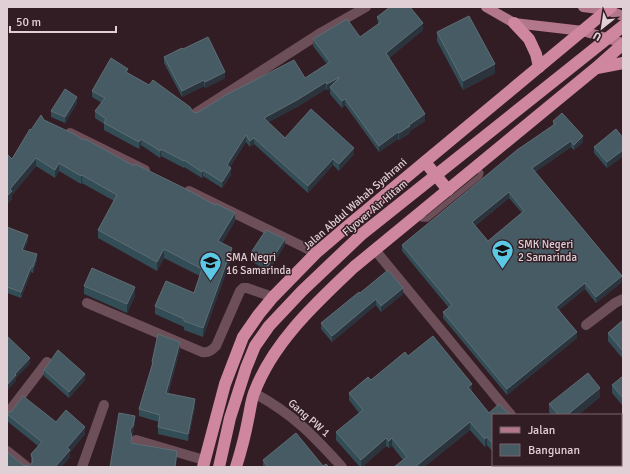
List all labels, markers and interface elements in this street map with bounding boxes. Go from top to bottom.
scale bar [10,8,116,34]
north arrow [582,8,622,48]
text: 50 m [16,15,41,30]
text: U [591,29,604,44]
street label: Jalan Abdul Wahab Syahrani [301,156,409,252]
street label: Flyover Air Hitam [340,177,410,239]
school or university icon: SMK Negeri 2 Samarinda [490,237,516,270]
place label: SMK Negeri 2 Samarinda [518,238,577,264]
school or university icon: SMA Negri 16 Samarinda [198,250,224,283]
place label: SMA Negri 16 Samarinda [226,251,291,277]
street label: Gang PW 1 [286,396,332,440]
legend [492,414,622,466]
text: Jalan [528,423,555,438]
text: Bangunan [528,443,580,458]

